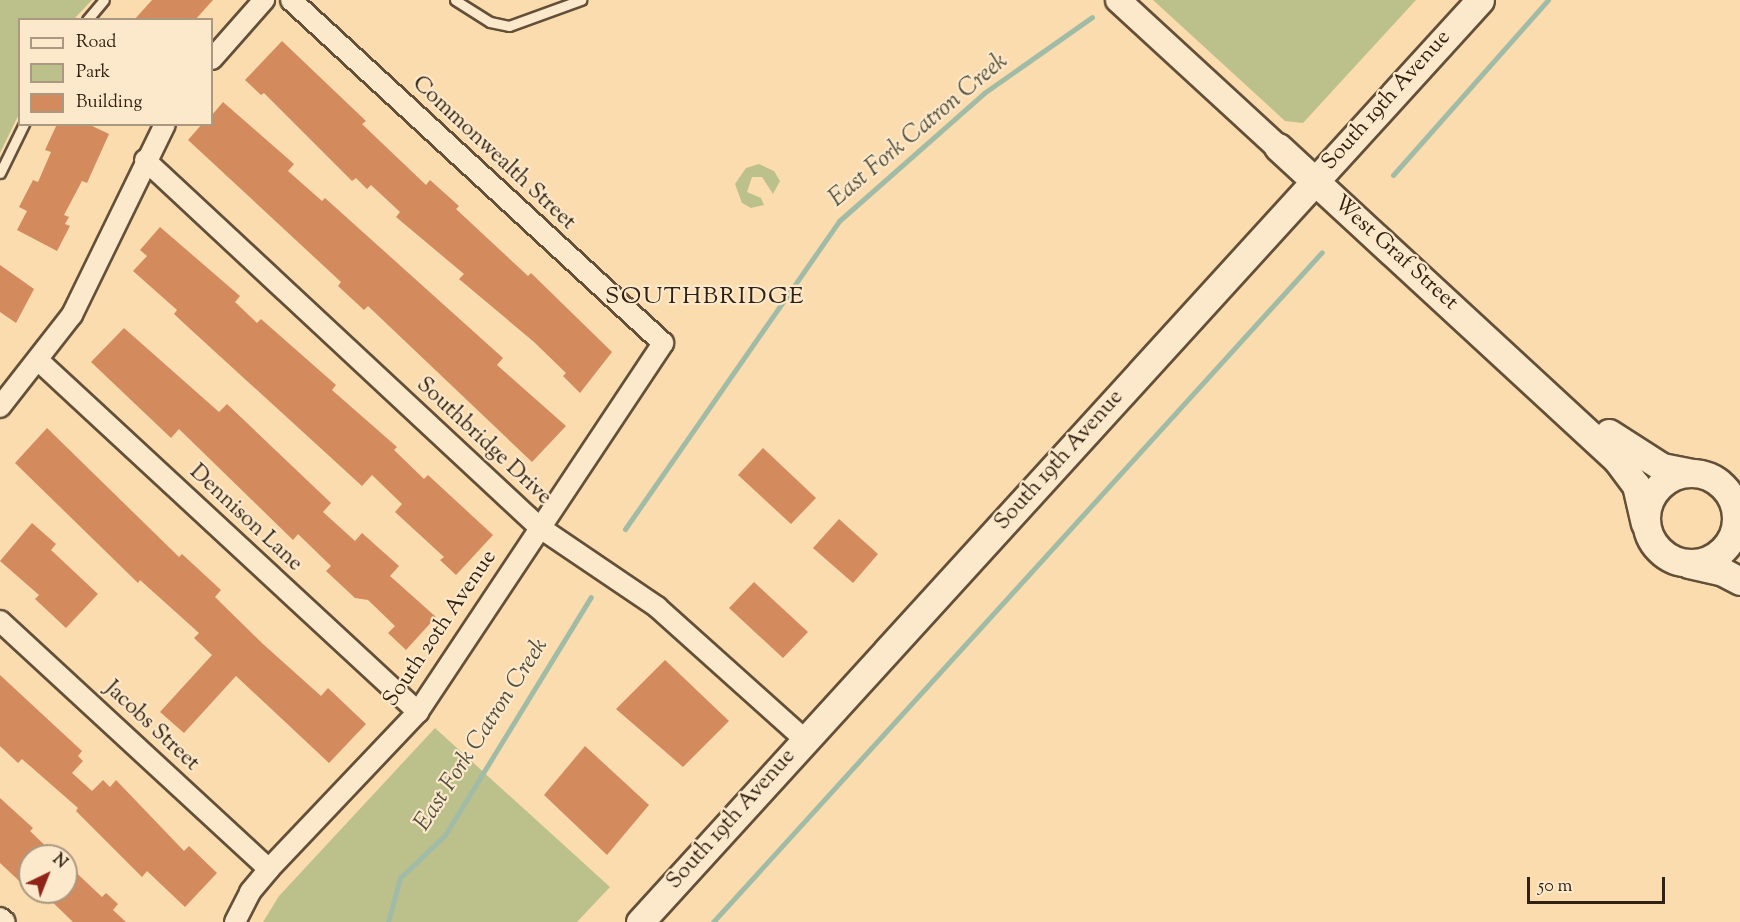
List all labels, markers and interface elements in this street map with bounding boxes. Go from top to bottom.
legend [18,18,213,126]
street label: South 19th Avenue [1317,26,1457,176]
text: Road [76,30,116,56]
water label: East Fork Catron Creek [824,48,1014,214]
text: Park [76,60,110,86]
street label: Commonwealth Street [406,71,580,237]
text: Building [76,90,142,116]
street label: West Graf Street [1327,191,1463,317]
district label: SOUTHBRIDGE [605,284,805,312]
street label: Southbridge Drive [410,373,556,511]
street label: South 19th Avenue [990,386,1130,536]
street label: Dennison Lane [183,460,307,578]
street label: South 20th Avenue [379,546,503,712]
water label: East Fork Catron Creek [409,633,555,837]
street label: Jacobs Street [98,676,204,778]
street label: South 19th Avenue [662,745,802,895]
north arrow [18,844,78,904]
text: N [47,849,72,875]
scale bar [1530,865,1668,903]
text: 50 m [1538,874,1572,900]

